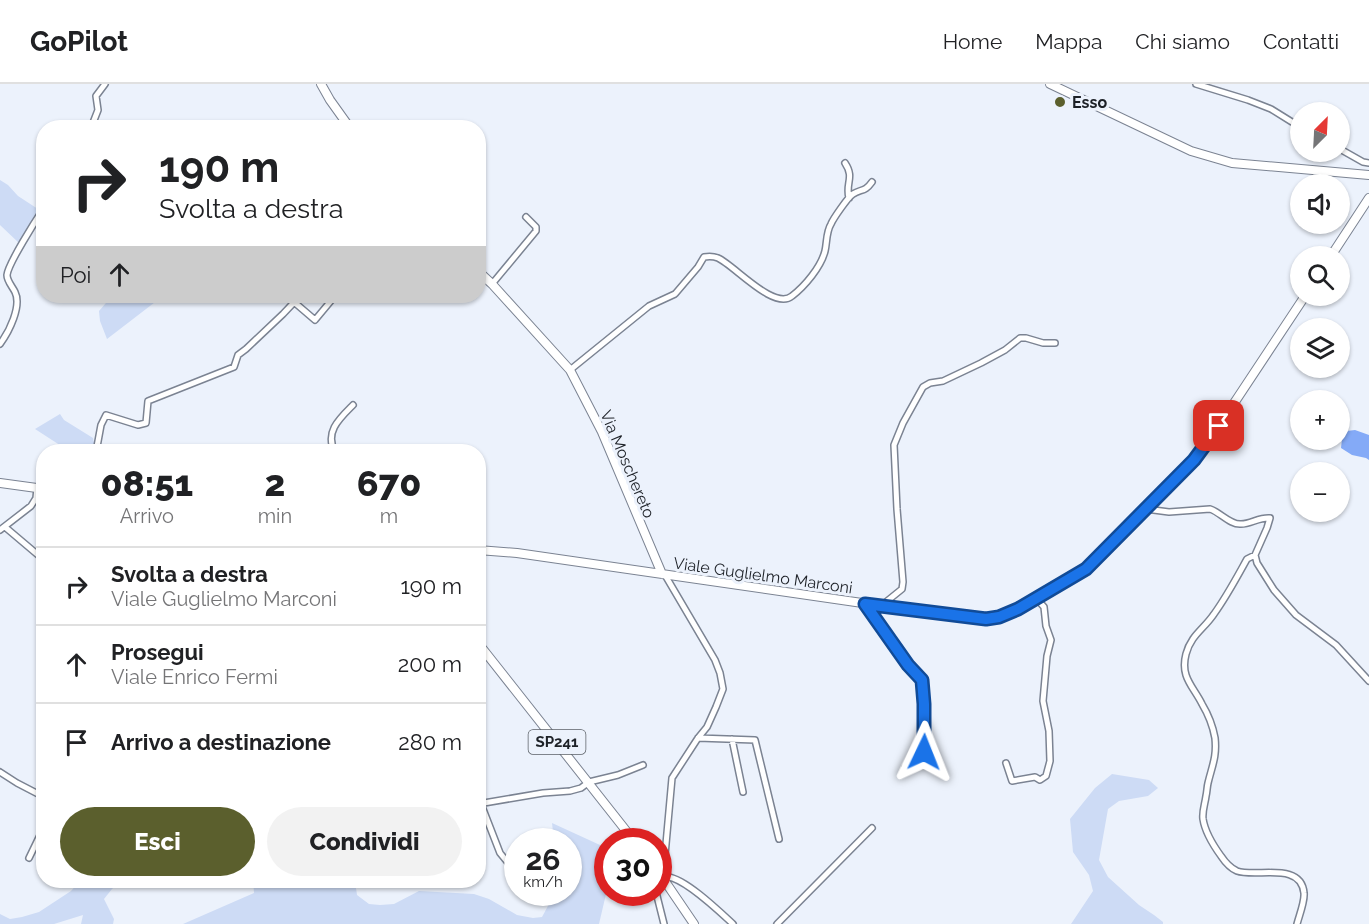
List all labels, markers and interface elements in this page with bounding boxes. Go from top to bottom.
text: GoPilot [30,25,128,58]
text: Home [943,29,1002,54]
text: Mappa [1035,29,1102,54]
text: Chi siamo [1135,29,1230,54]
text: Contatti [1263,29,1339,54]
place label: Esso [1072,93,1107,112]
marker: Esso [1053,95,1067,109]
north arrow [1290,102,1350,162]
map controls [1290,102,1350,522]
text: 190 m [159,143,279,192]
icon: right [60,144,138,222]
button: sound [1290,174,1350,234]
text: Svolta a destra [159,193,343,224]
button: search [1290,246,1350,306]
icon: ahead [103,258,136,291]
text: Poi [60,262,91,288]
button: layers [1290,318,1350,378]
button: + [1290,390,1350,450]
pin [1193,400,1244,451]
street label: Via Moschereto [596,407,659,521]
icon: arrive [1202,409,1235,442]
text: 08:51 [101,462,193,504]
text: 2 [264,462,285,504]
text: 670 [357,462,421,504]
button: − [1290,462,1350,522]
text: Arrivo [120,504,174,528]
text: min [258,504,292,528]
text: m [380,504,398,528]
street label: Viale Guglielmo Marconi [672,554,854,597]
text: Svolta a destra [111,561,268,587]
icon: right [60,570,93,603]
text: 190 m [400,573,462,599]
text: Viale Guglielmo Marconi [111,587,337,611]
text: Prosegui [111,639,204,665]
icon: ahead [60,648,93,681]
text: 200 m [398,651,462,677]
text: Viale Enrico Fermi [111,665,278,689]
position arrow [892,720,956,784]
icon: arrive [60,726,93,759]
text: Arrivo a destinazione [111,729,331,755]
text: 280 m [398,729,462,755]
road number: SP241 [528,730,586,754]
button: Esci [60,807,255,876]
button: Condividi [267,807,462,876]
speed limit sign: 30 [594,828,672,906]
text: 26 [525,842,561,877]
text: km/h [523,873,563,891]

